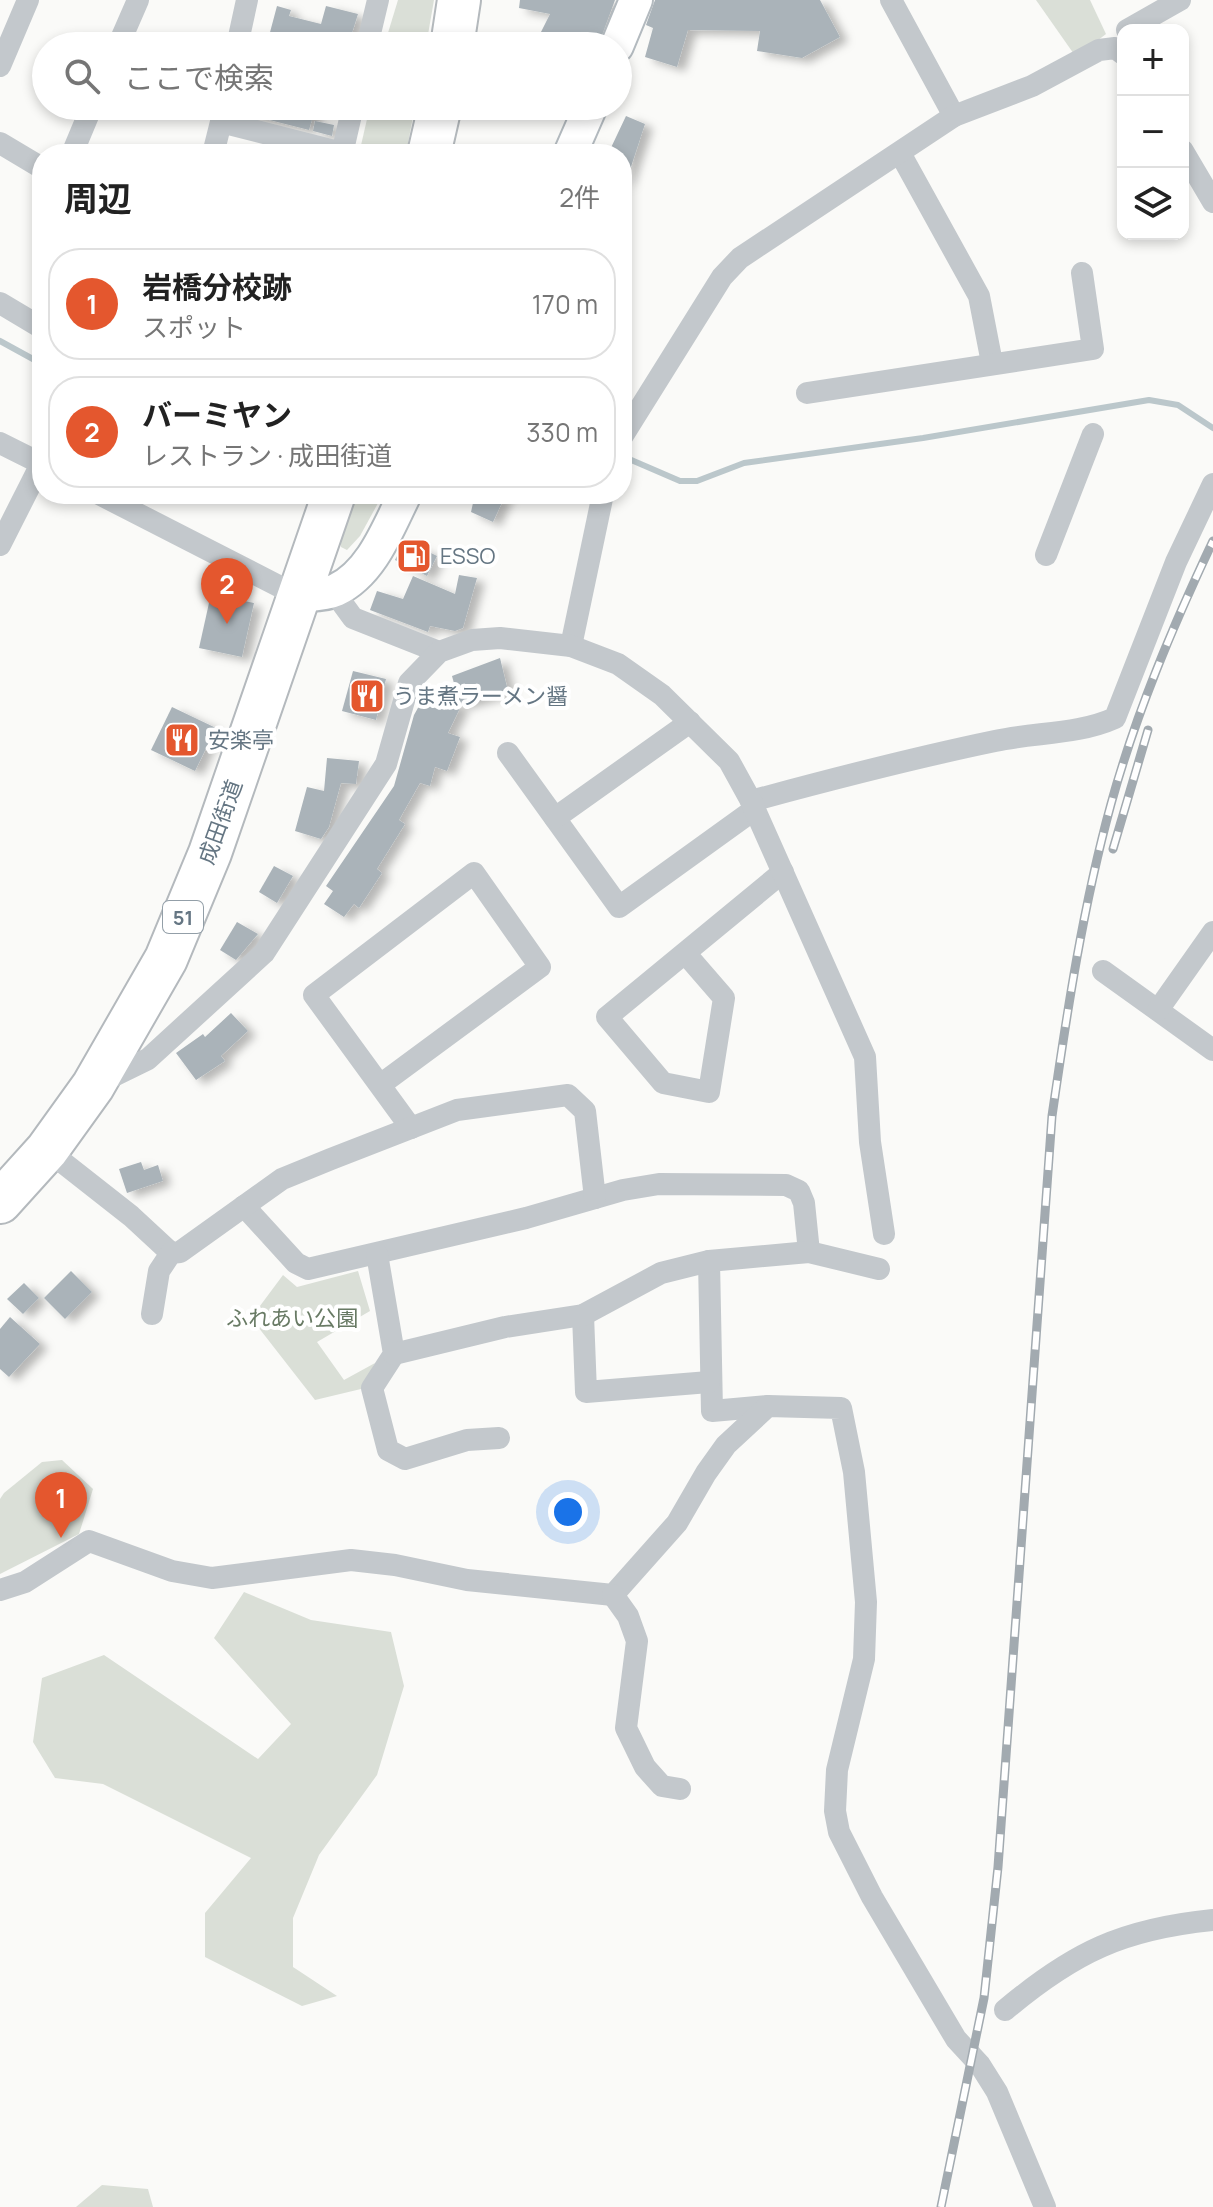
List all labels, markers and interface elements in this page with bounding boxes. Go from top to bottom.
map controls [1117,24,1189,240]
button: + [1117,24,1189,96]
search box [32,32,632,120]
icon: search [60,54,104,98]
text: ここで検索 [124,57,274,98]
button: − [1117,96,1189,168]
button: layers [1117,168,1189,240]
text: 周辺 [64,175,132,221]
text: 2件 [559,179,600,215]
text: 岩橋分校跡 [142,266,292,307]
text: 1 [86,286,98,322]
text: 170 m [532,286,598,322]
text: スポット [142,309,246,345]
text: バーミヤン [142,394,292,435]
text: 2 [84,414,100,450]
text: 330 m [526,414,598,450]
text: レストラン · 成田街道 [142,437,392,473]
fuel station icon: ESSO [395,537,433,575]
place label: ESSO [440,541,495,571]
pin: 2 [201,558,253,624]
restaurant icon: うま煮ラーメン醤 [348,677,386,715]
place label: うま煮ラーメン醤 [393,681,568,711]
restaurant icon: 安楽亭 [163,721,201,759]
place label: 安楽亭 [208,725,274,755]
street label: 成田街道 [191,776,249,868]
road number: 51 [163,901,203,933]
park label: ふれあい公園 [226,1303,358,1333]
pin: 1 [35,1472,87,1538]
your location [548,1492,588,1532]

